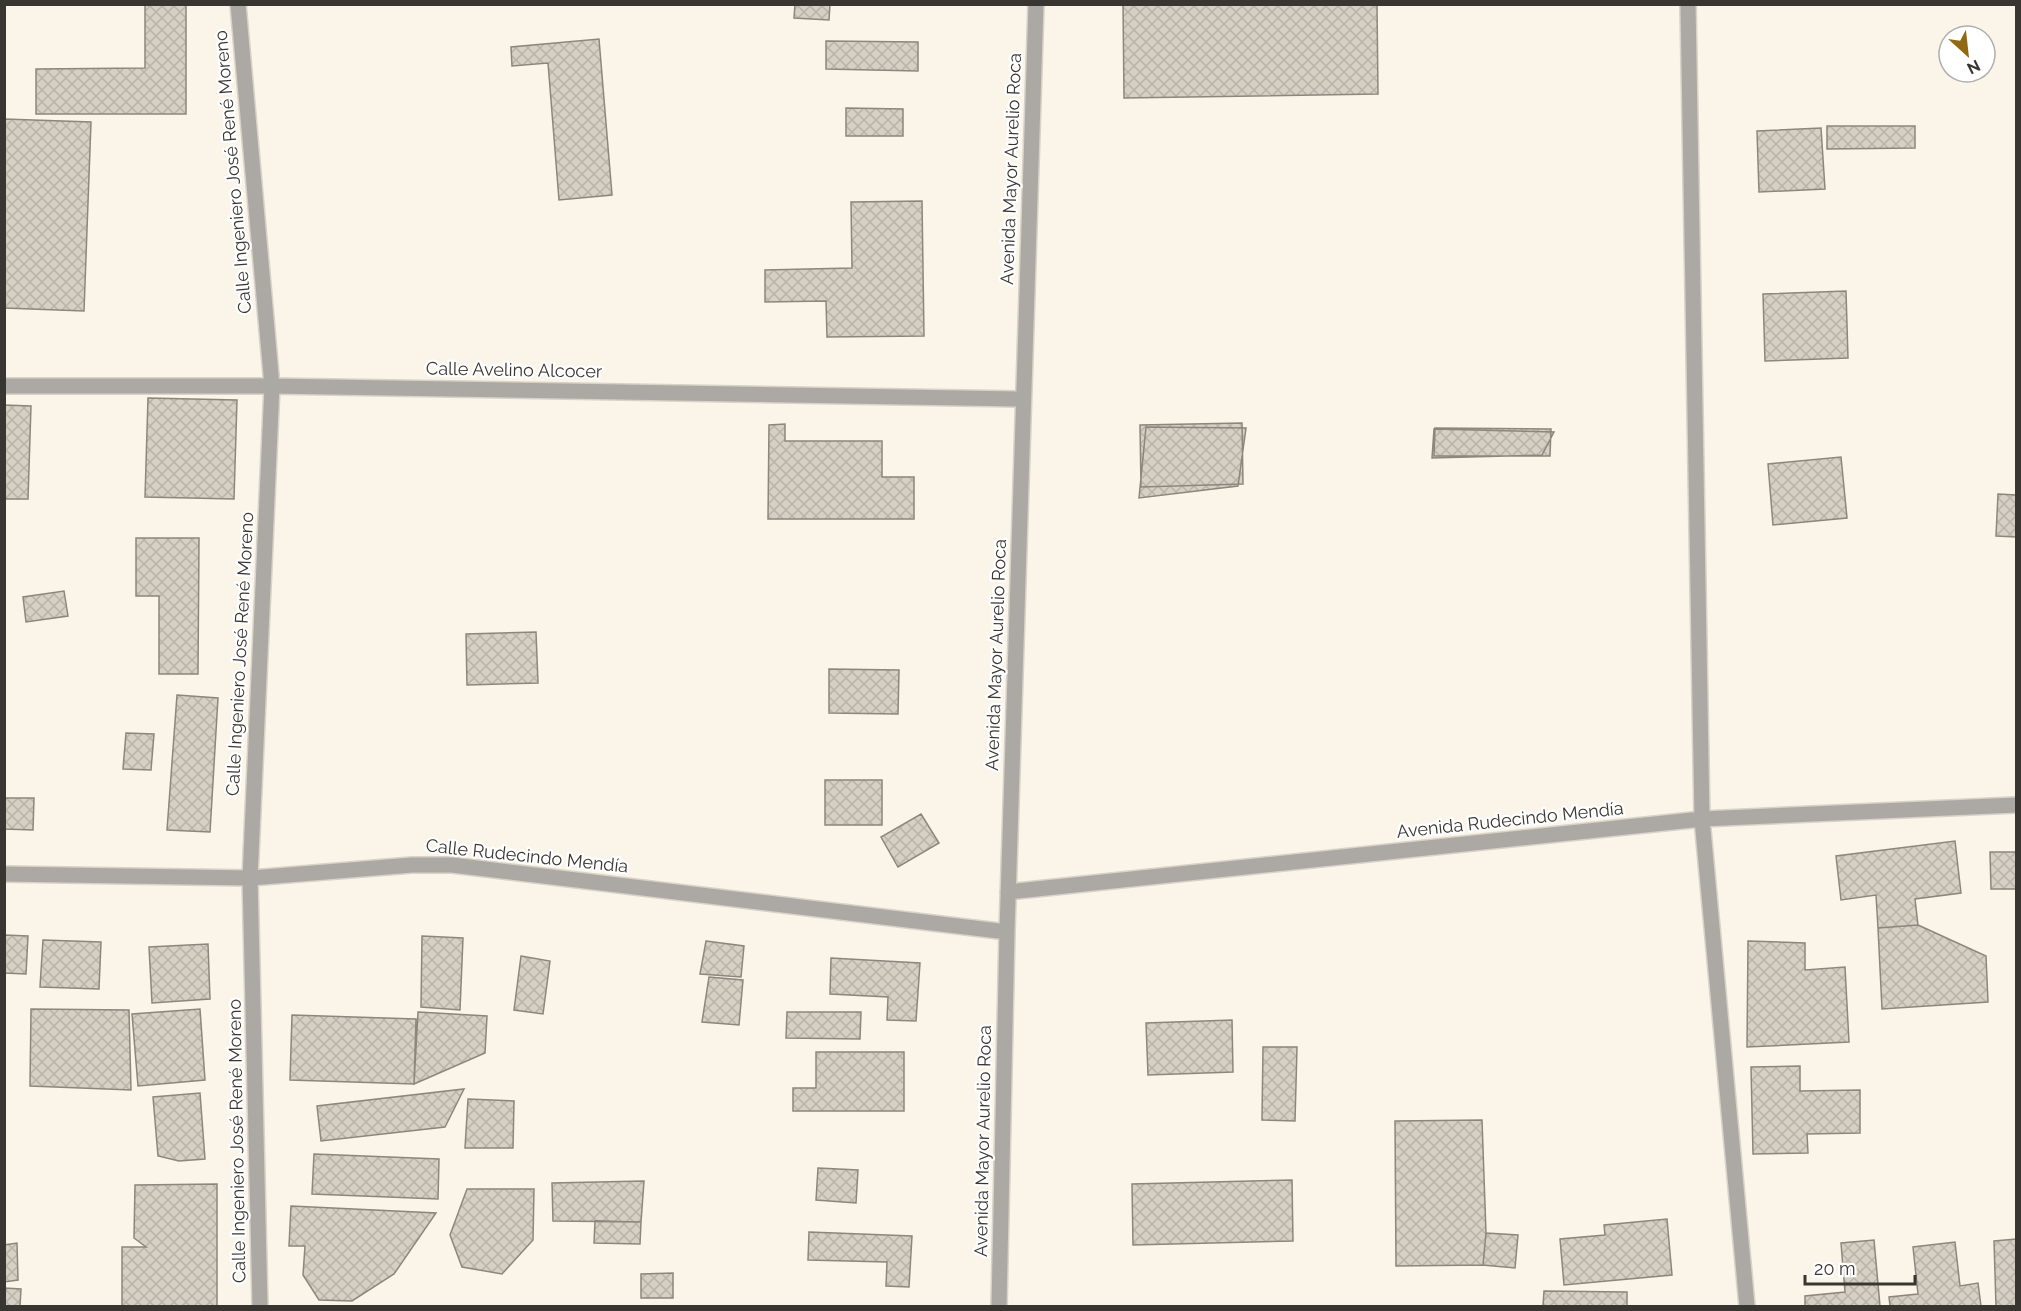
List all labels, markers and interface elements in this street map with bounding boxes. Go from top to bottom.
north arrow [1937,24,1997,84]
street label: Calle Ingeniero José René Moreno [210,29,255,315]
street label: Avenida Mayor Aurelio Roca [996,53,1025,285]
text: N [1964,56,1983,78]
street label: Calle Avelino Alcocer [426,357,603,382]
street label: Calle Ingeniero José René Moreno [222,511,257,797]
street label: Avenida Mayor Aurelio Roca [981,539,1010,771]
street label: Avenida Rudecindo Mendía [1396,797,1624,842]
street label: Calle Rudecindo Mendía [425,834,629,877]
street label: Calle Ingeniero José René Moreno [224,998,249,1283]
street label: Avenida Mayor Aurelio Roca [970,1025,995,1257]
scale bar [1805,1248,1914,1286]
text: 20 m [1814,1258,1856,1279]

